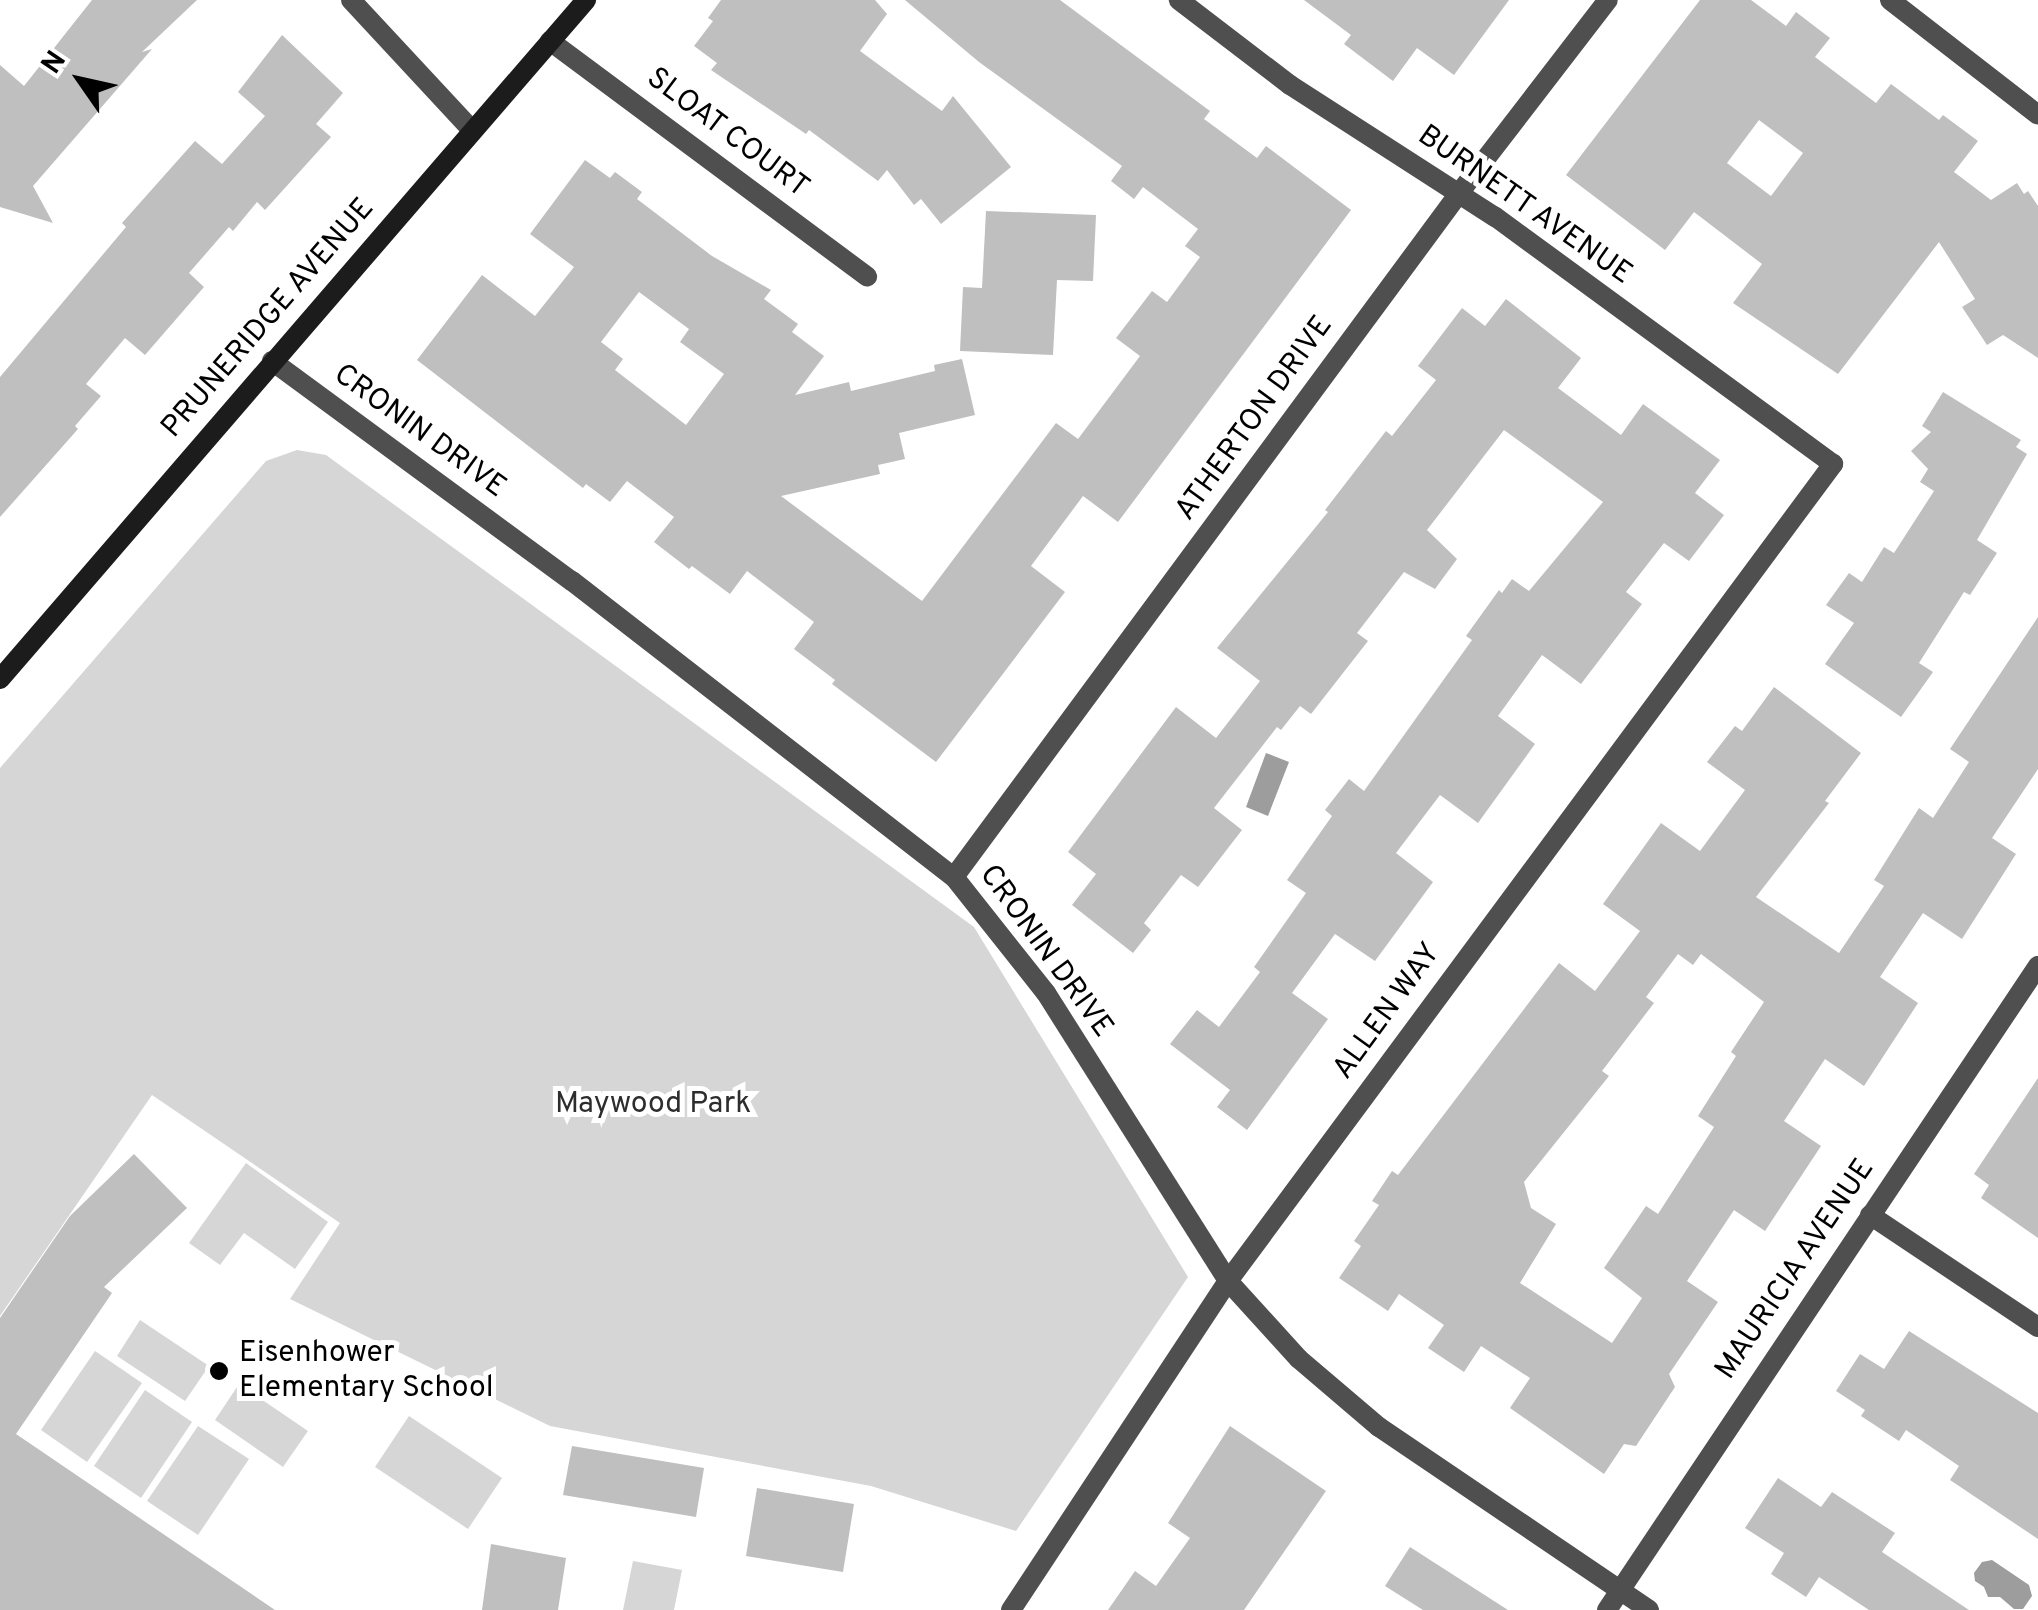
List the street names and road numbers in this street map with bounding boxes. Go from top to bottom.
street label: SLOAT COURT [638,61,816,207]
street label: BURNETT AVENUE [1409,118,1639,294]
street label: PRUNERIDGE AVENUE [155,191,383,447]
street label: ATHERTON DRIVE [1169,310,1341,528]
street label: CRONIN DRIVE [326,357,512,507]
street label: CRONIN DRIVE [970,859,1120,1045]
street label: ALLEN WAY [1326,937,1450,1087]
street label: MAURICIA AVENUE [1708,1152,1884,1388]

